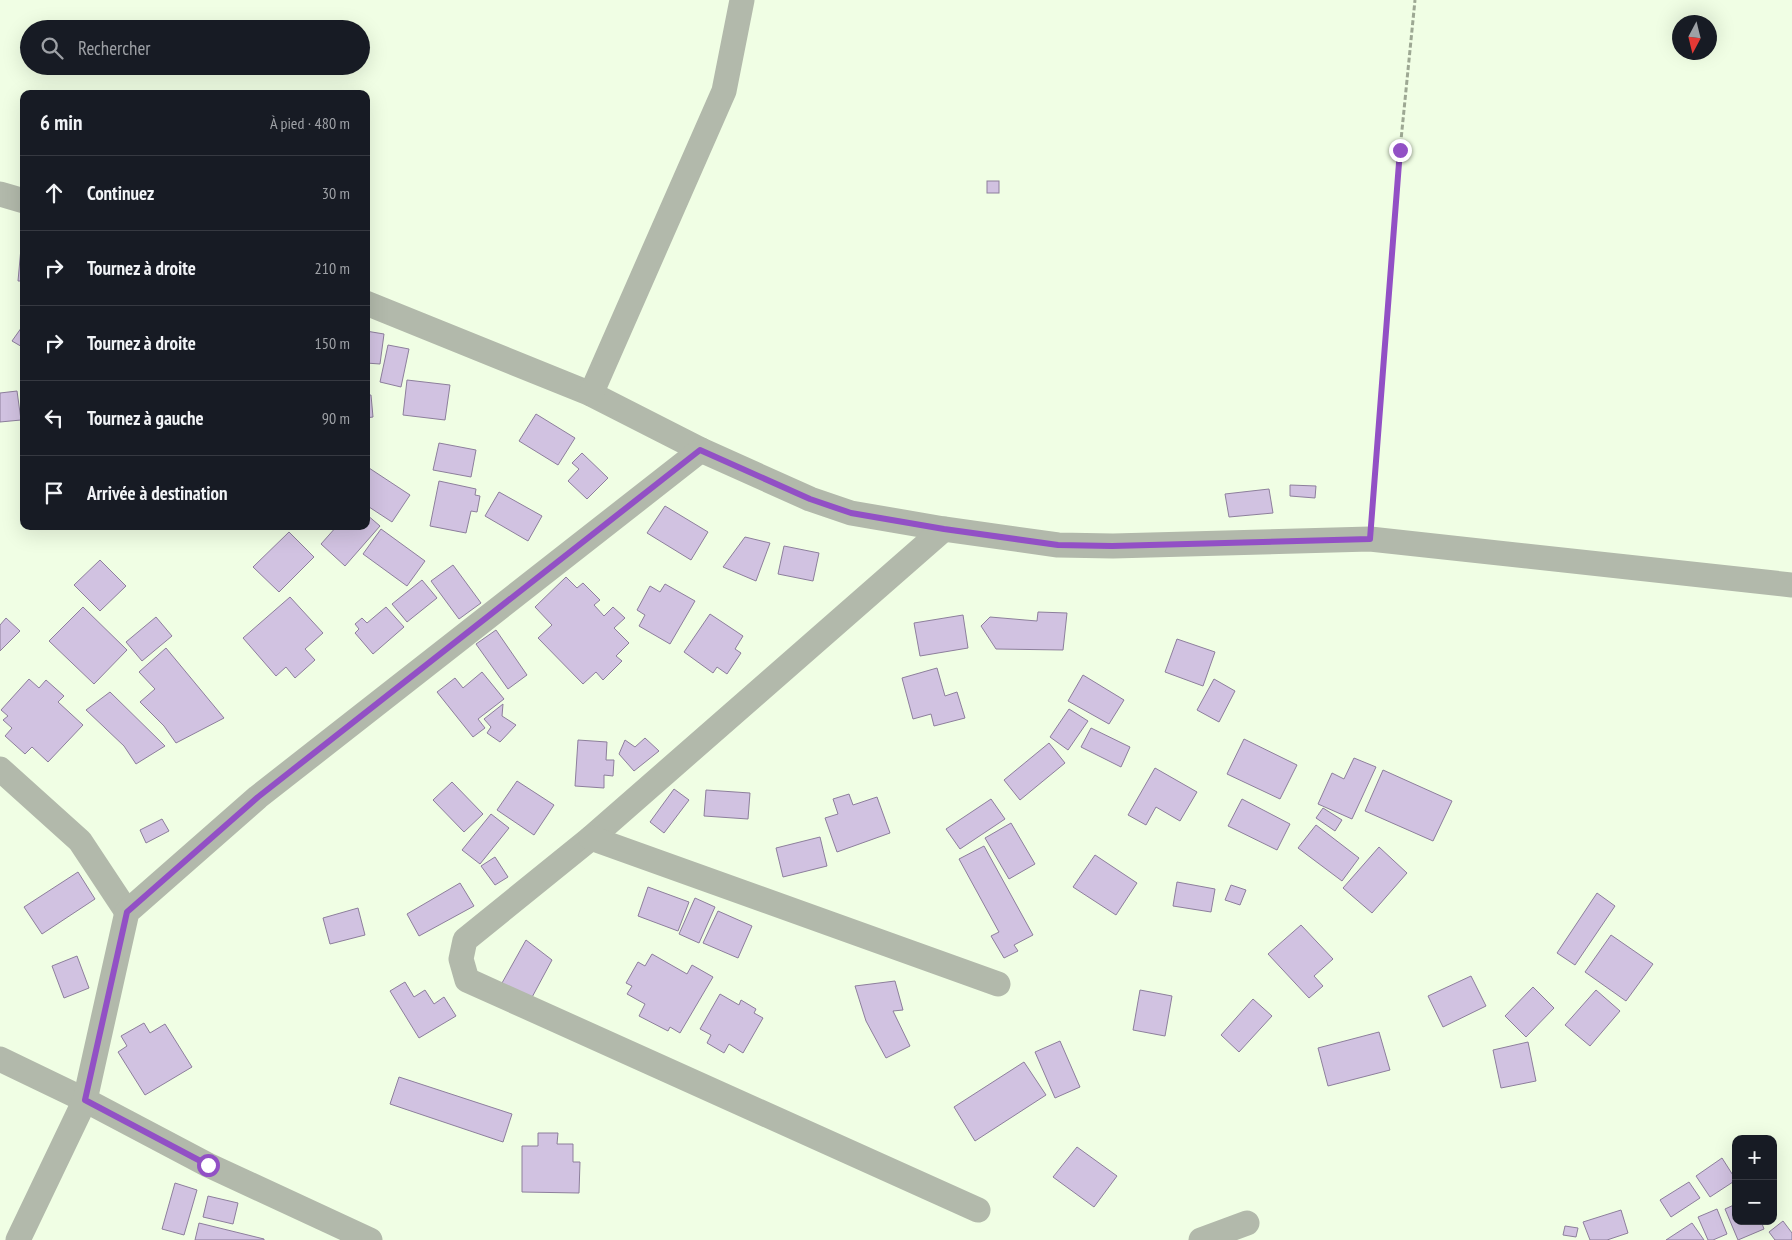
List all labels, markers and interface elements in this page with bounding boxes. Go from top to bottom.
north arrow [1672,15,1717,60]
search box [20,20,370,75]
icon: search [38,34,66,62]
text: Rechercher [78,36,150,60]
text: 6 min [40,109,82,136]
text: À pied · 480 m [270,113,350,133]
route end [1389,139,1412,162]
icon: ahead [40,179,68,207]
text: Continuez [87,181,154,205]
text: 30 m [322,183,350,203]
icon: right [40,254,68,282]
text: Tournez à droite [87,256,196,280]
text: 210 m [315,258,350,278]
icon: right [40,329,68,357]
text: Tournez à droite [87,331,196,355]
text: 150 m [315,333,350,353]
icon: left [40,404,68,432]
text: Tournez à gauche [87,406,204,430]
text: 90 m [322,408,350,428]
icon: arrive [40,479,68,507]
text: Arrivée à destination [87,481,228,505]
map controls [1732,1135,1777,1225]
button: + [1732,1135,1777,1180]
route start [197,1154,220,1177]
button: − [1732,1180,1777,1225]

